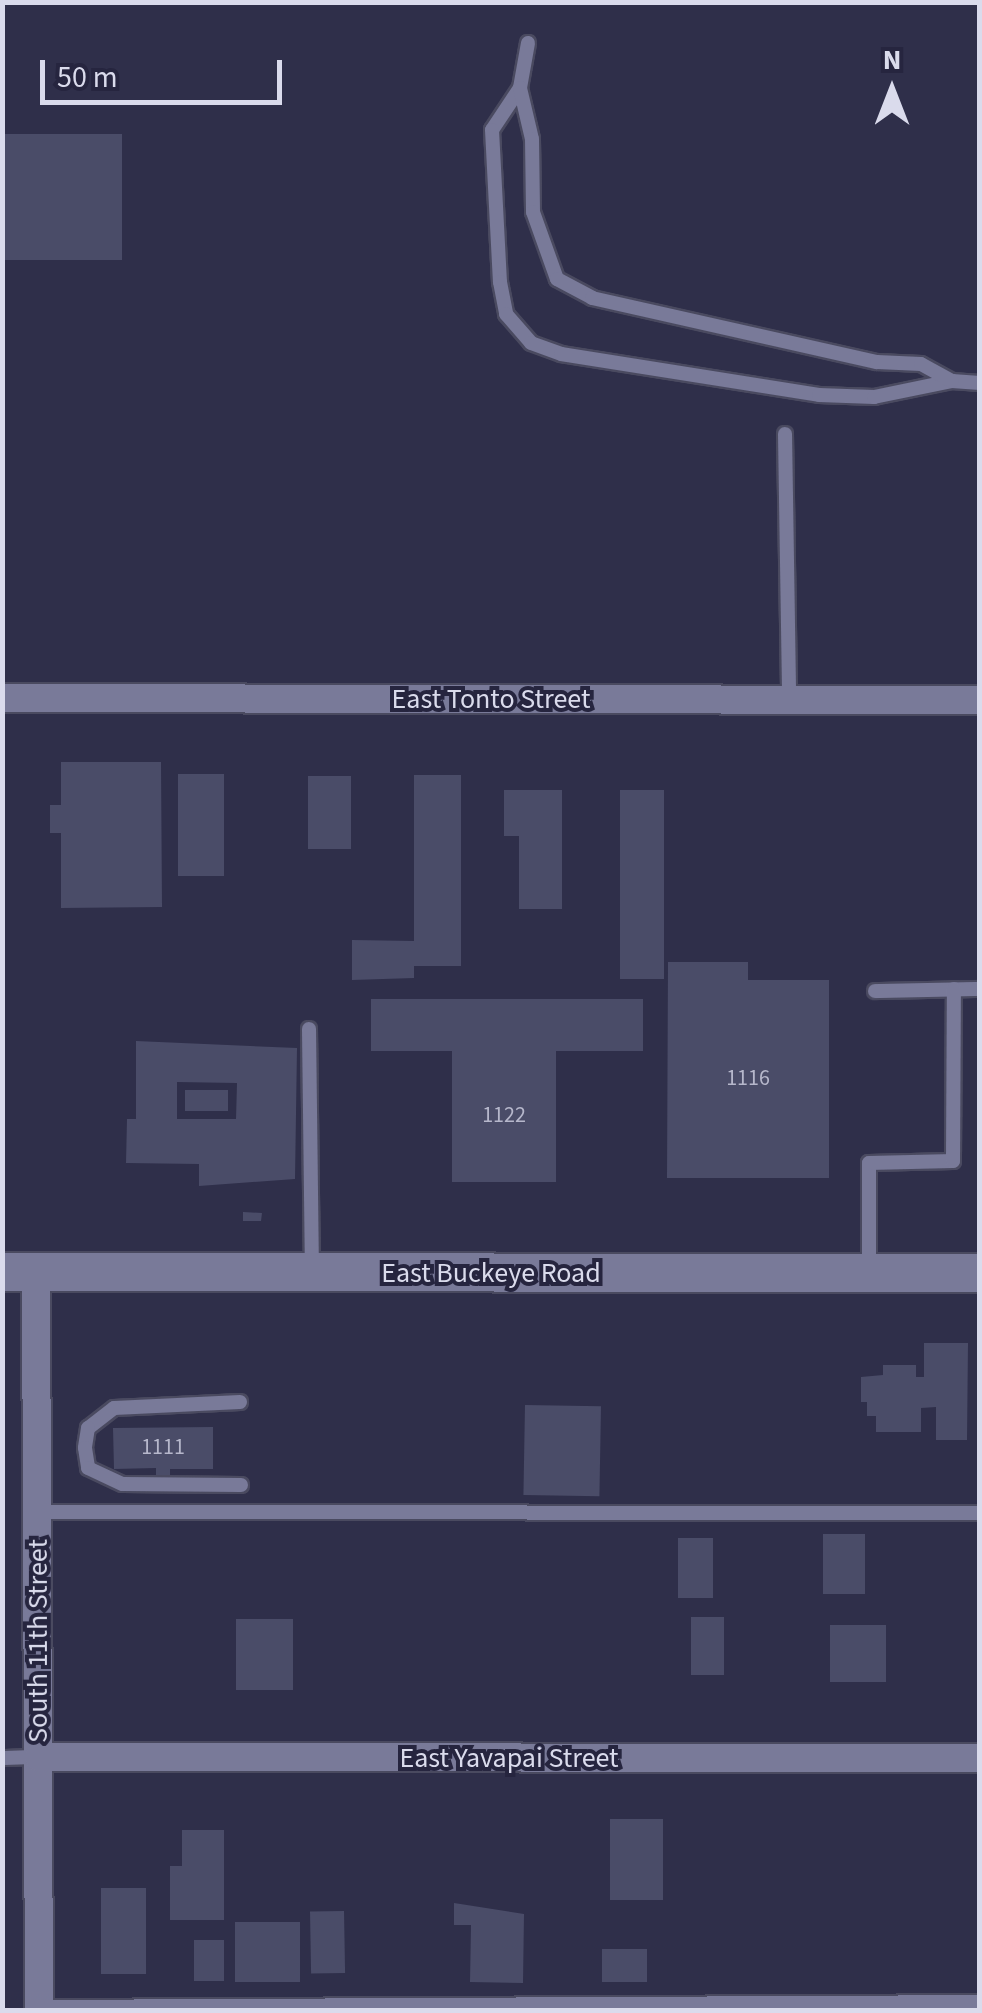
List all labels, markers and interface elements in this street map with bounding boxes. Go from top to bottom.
scale bar [45,40,288,102]
north arrow [842,40,942,140]
text: N [883,40,901,80]
text: 50 m [57,56,118,99]
street label: East Tonto Street [392,682,590,716]
house number: 1116 [726,1066,770,1092]
house number: 1122 [482,1103,526,1129]
street label: East Buckeye Road [381,1256,601,1290]
house number: 1111 [141,1435,185,1461]
street label: South 11th Street [21,1539,55,1743]
street label: East Yavapai Street [399,1741,619,1775]

